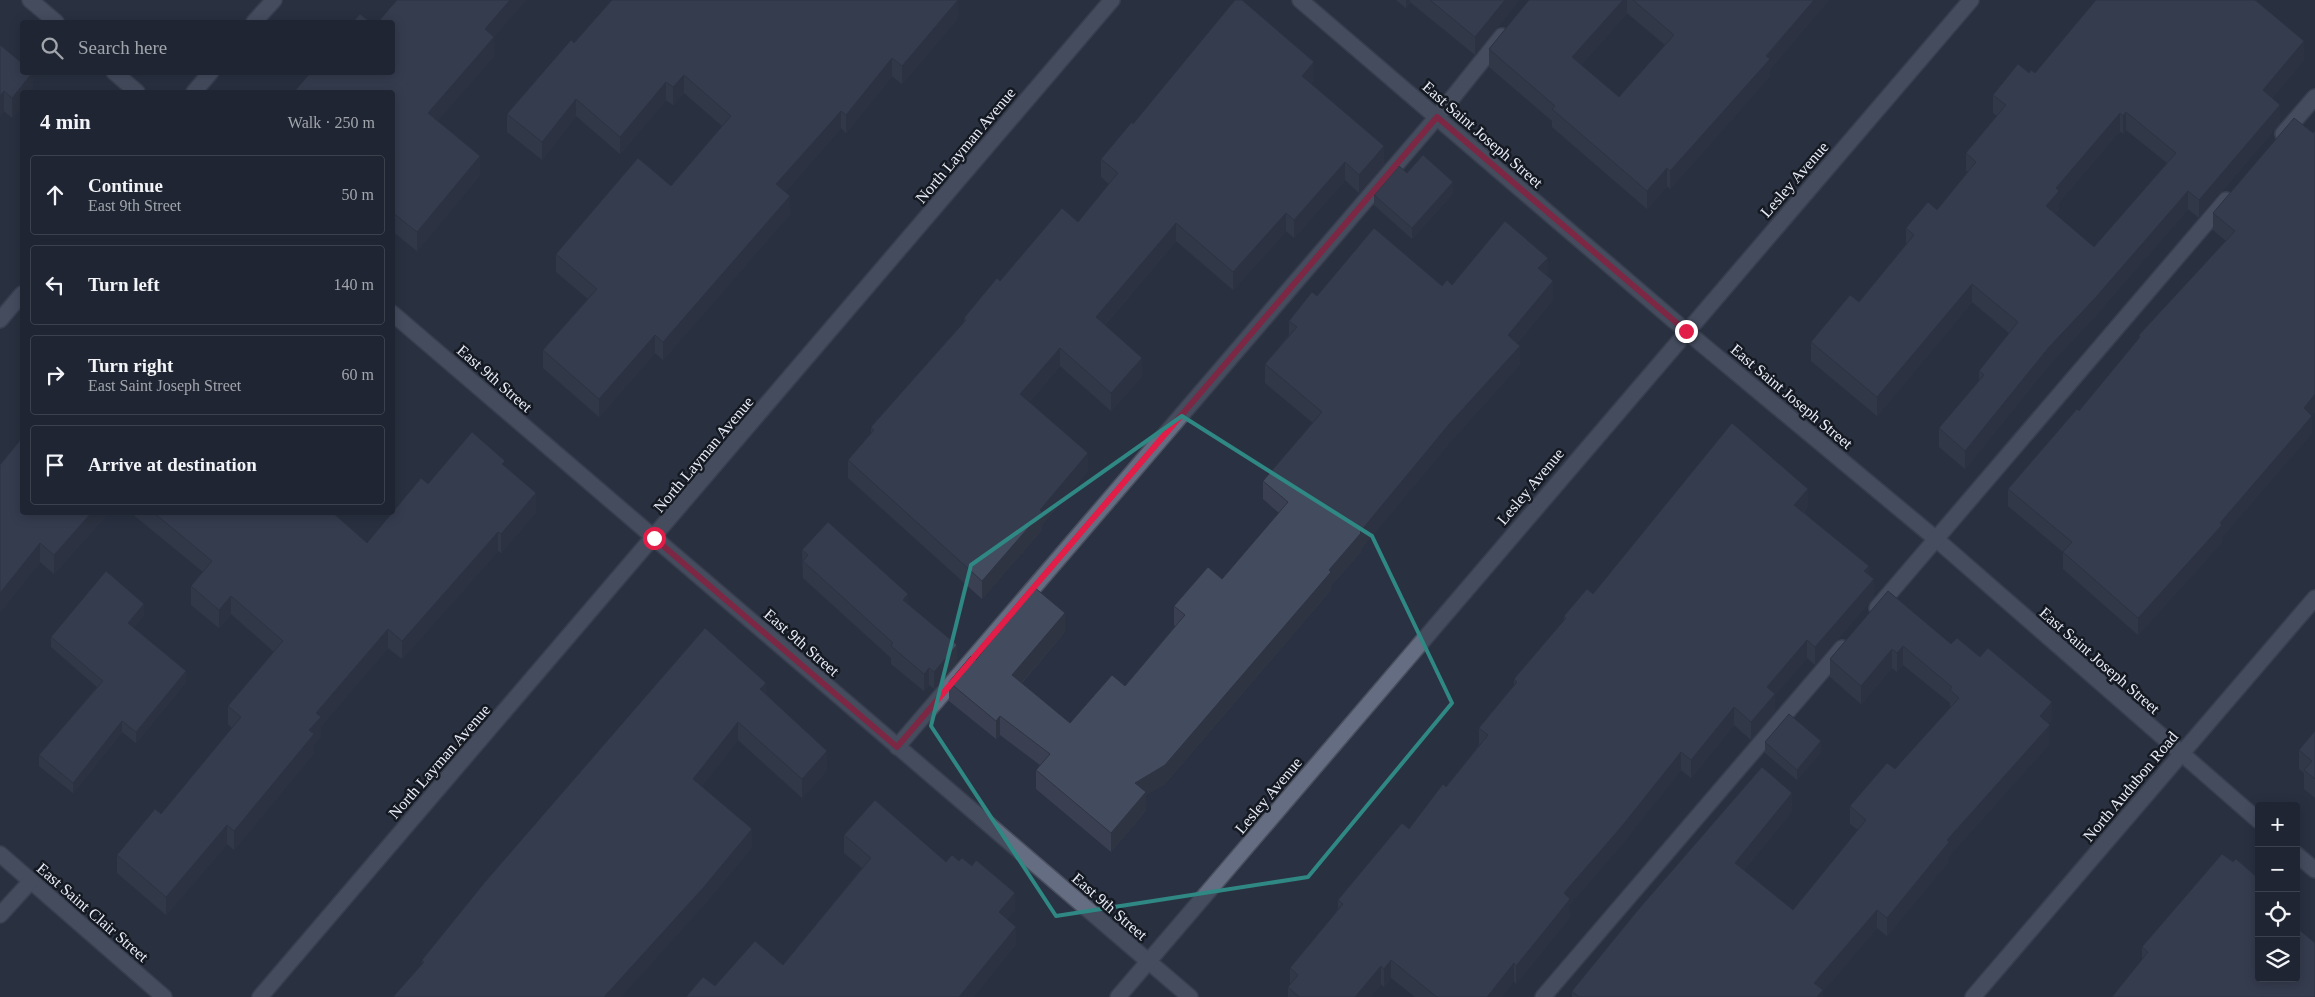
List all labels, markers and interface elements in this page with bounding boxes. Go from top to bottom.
search box [20,20,395,75]
icon: search [38,34,66,62]
text: Search here [78,37,167,58]
street label: East Saint Joseph Street [1419,78,1547,192]
street label: North Layman Avenue [912,84,1019,207]
text: 4 min [40,110,91,134]
text: Walk · 250 m [288,114,375,131]
street label: Lesley Avenue [1757,138,1832,221]
text: Continue [88,175,163,196]
icon: ahead [41,181,69,209]
text: 50 m [342,186,374,203]
text: East 9th Street [88,197,181,214]
icon: left [41,271,69,299]
text: Turn left [88,274,160,295]
text: 140 m [334,276,374,293]
route end [1675,320,1698,343]
street label: East 9th Street [454,341,536,416]
street label: East Saint Joseph Street [1727,341,1856,453]
text: Turn right [88,355,173,376]
icon: right [41,361,69,389]
text: 60 m [342,366,374,383]
text: East Saint Joseph Street [88,377,241,394]
street label: North Layman Avenue [650,393,757,516]
street label: Lesley Avenue [1494,445,1568,529]
icon: arrive [41,451,69,479]
text: Arrive at destination [88,454,257,475]
route start [643,527,666,550]
street label: East Saint Joseph Street [2036,604,2164,718]
street label: East 9th Street [761,605,843,680]
street label: North Layman Avenue [385,701,494,822]
street label: North Audubon Road [2080,728,2181,845]
street label: Lesley Avenue [1232,754,1306,838]
map controls [2255,802,2300,982]
button: + [2255,802,2300,847]
button: − [2255,847,2300,892]
street label: East Saint Clair Street [34,859,152,966]
street label: East 9th Street [1069,869,1151,944]
button: locate [2255,892,2300,937]
button: layers [2255,937,2300,982]

